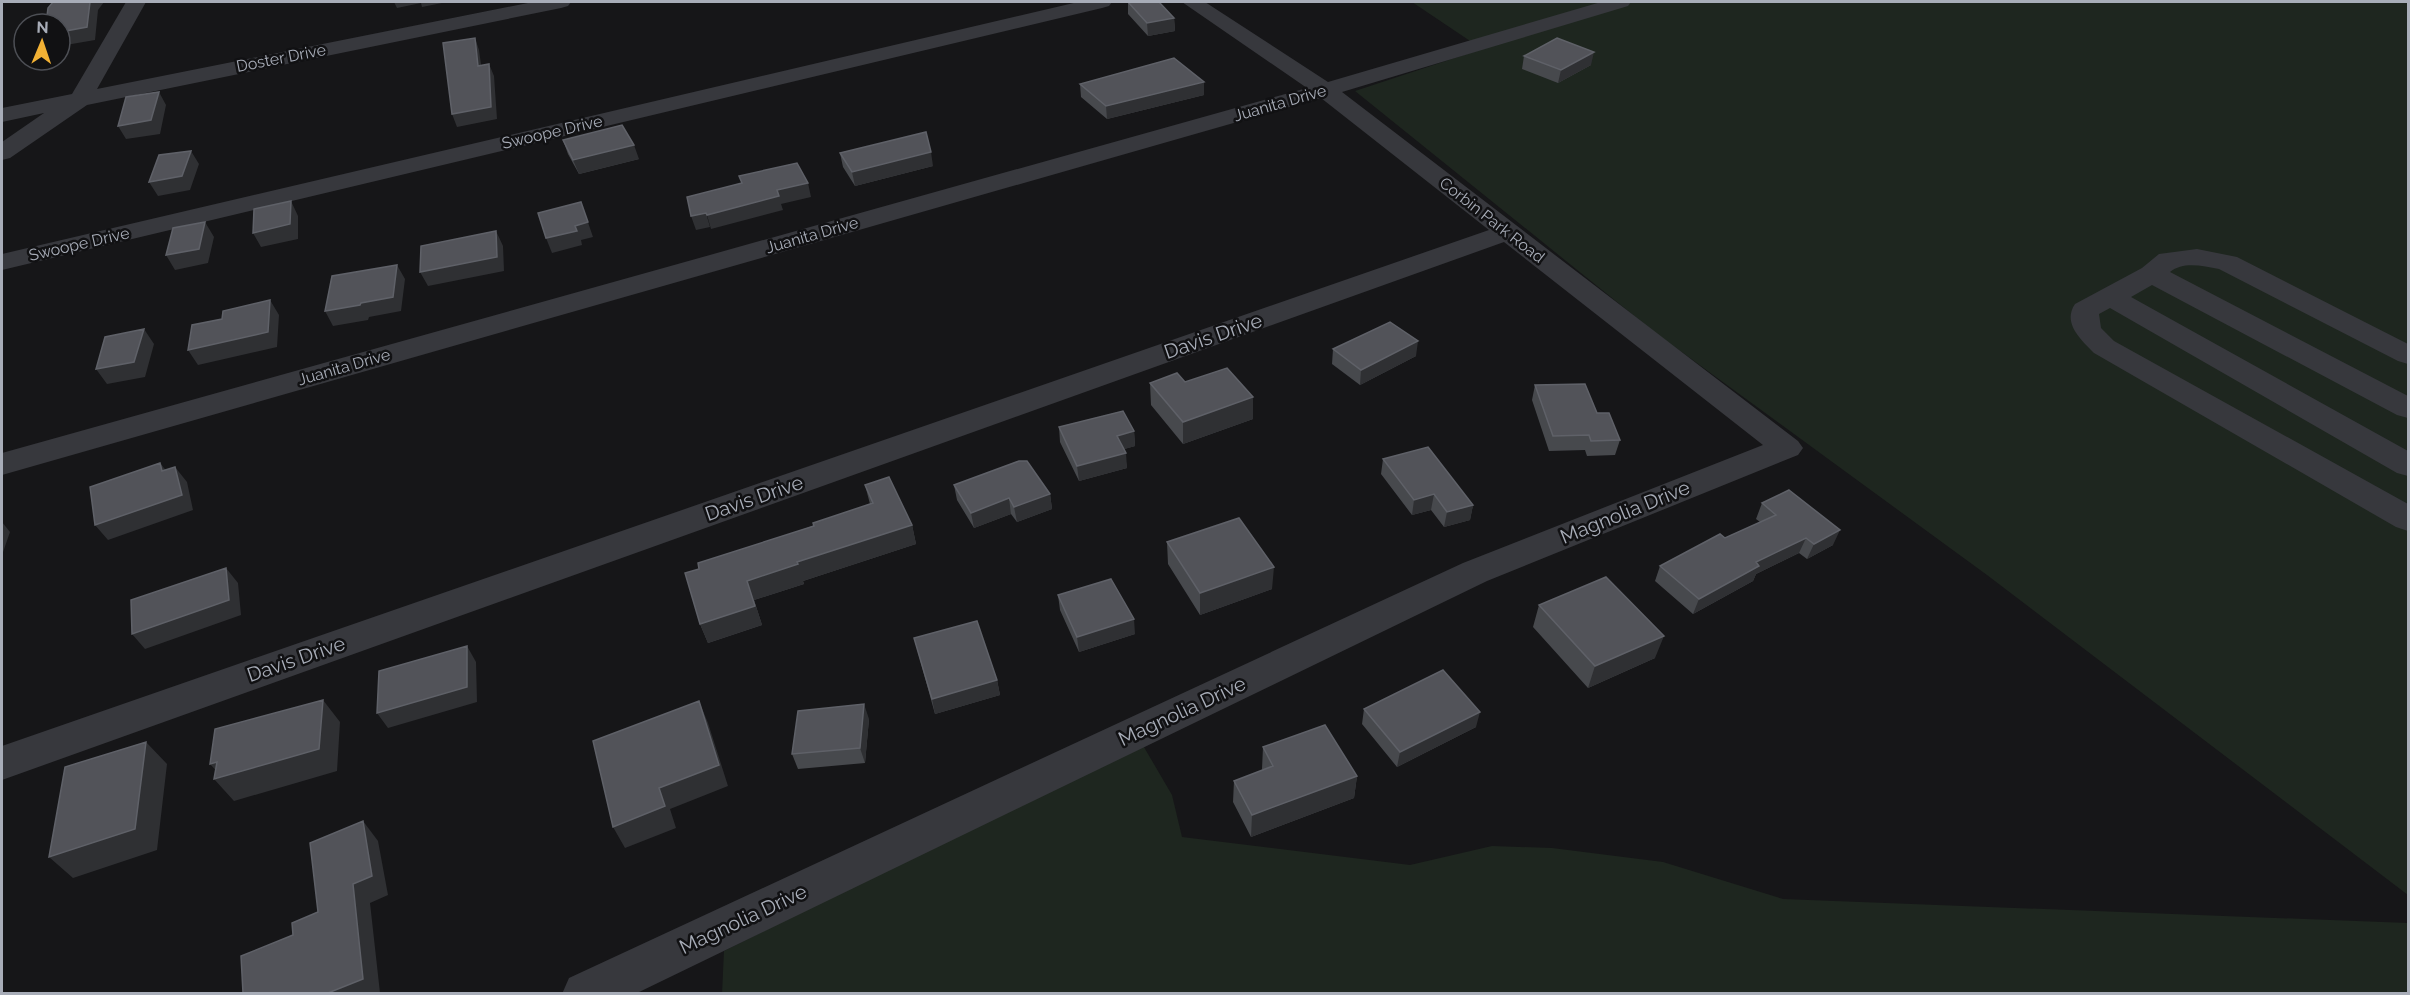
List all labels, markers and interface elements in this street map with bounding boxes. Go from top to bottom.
north arrow [12,12,72,72]
text: N [36,18,49,37]
street label: Doster Drive [235,40,327,76]
street label: Juanita Drive [1232,81,1328,125]
street label: Swoope Drive [500,111,604,153]
street label: Corbin Park Road [1436,173,1548,267]
street label: Juanita Drive [764,213,860,257]
street label: Swoope Drive [27,223,131,265]
street label: Davis Drive [1161,308,1266,364]
street label: Juanita Drive [296,345,392,389]
street label: Davis Drive [702,470,807,526]
street label: Magnolia Drive [1557,475,1694,549]
street label: Davis Drive [244,631,349,687]
street label: Magnolia Drive [1114,671,1250,751]
street label: Magnolia Drive [675,879,811,959]

